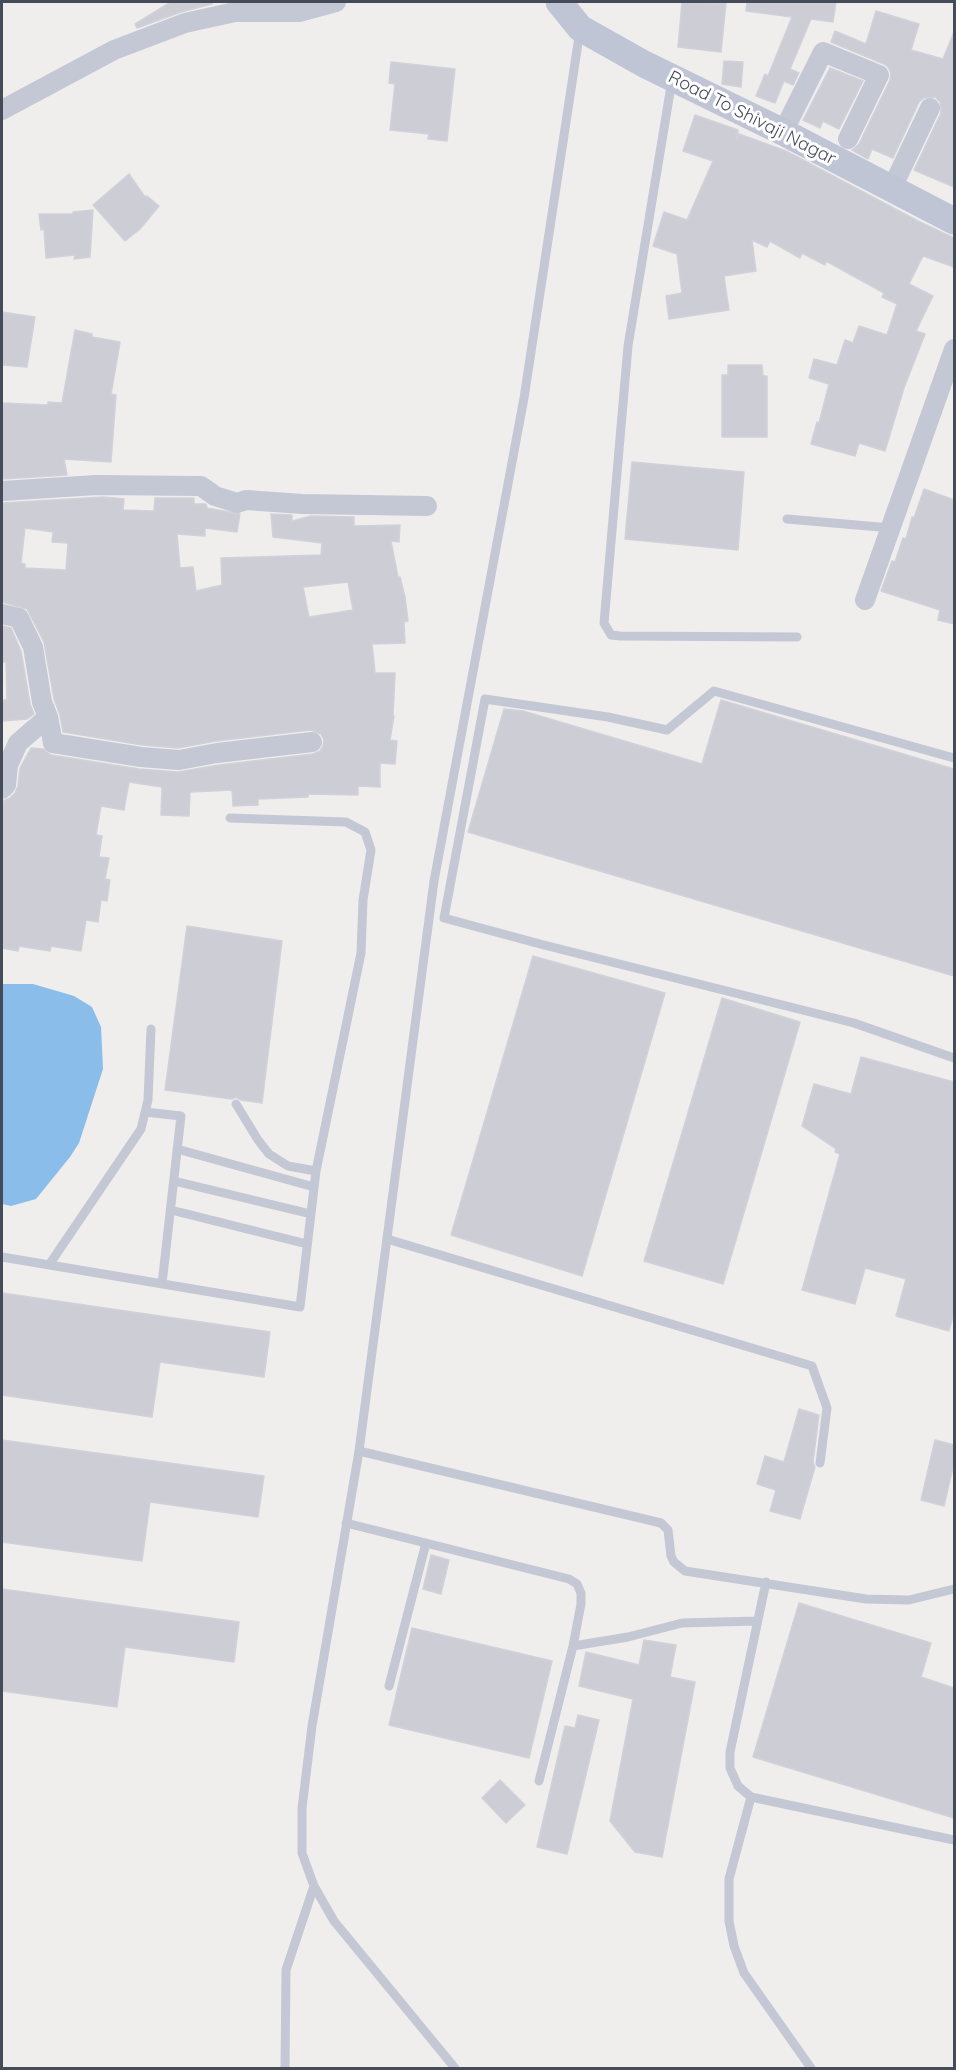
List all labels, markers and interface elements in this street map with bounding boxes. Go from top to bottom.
street label: Road To Shivaji Nagar [665,66,839,170]

